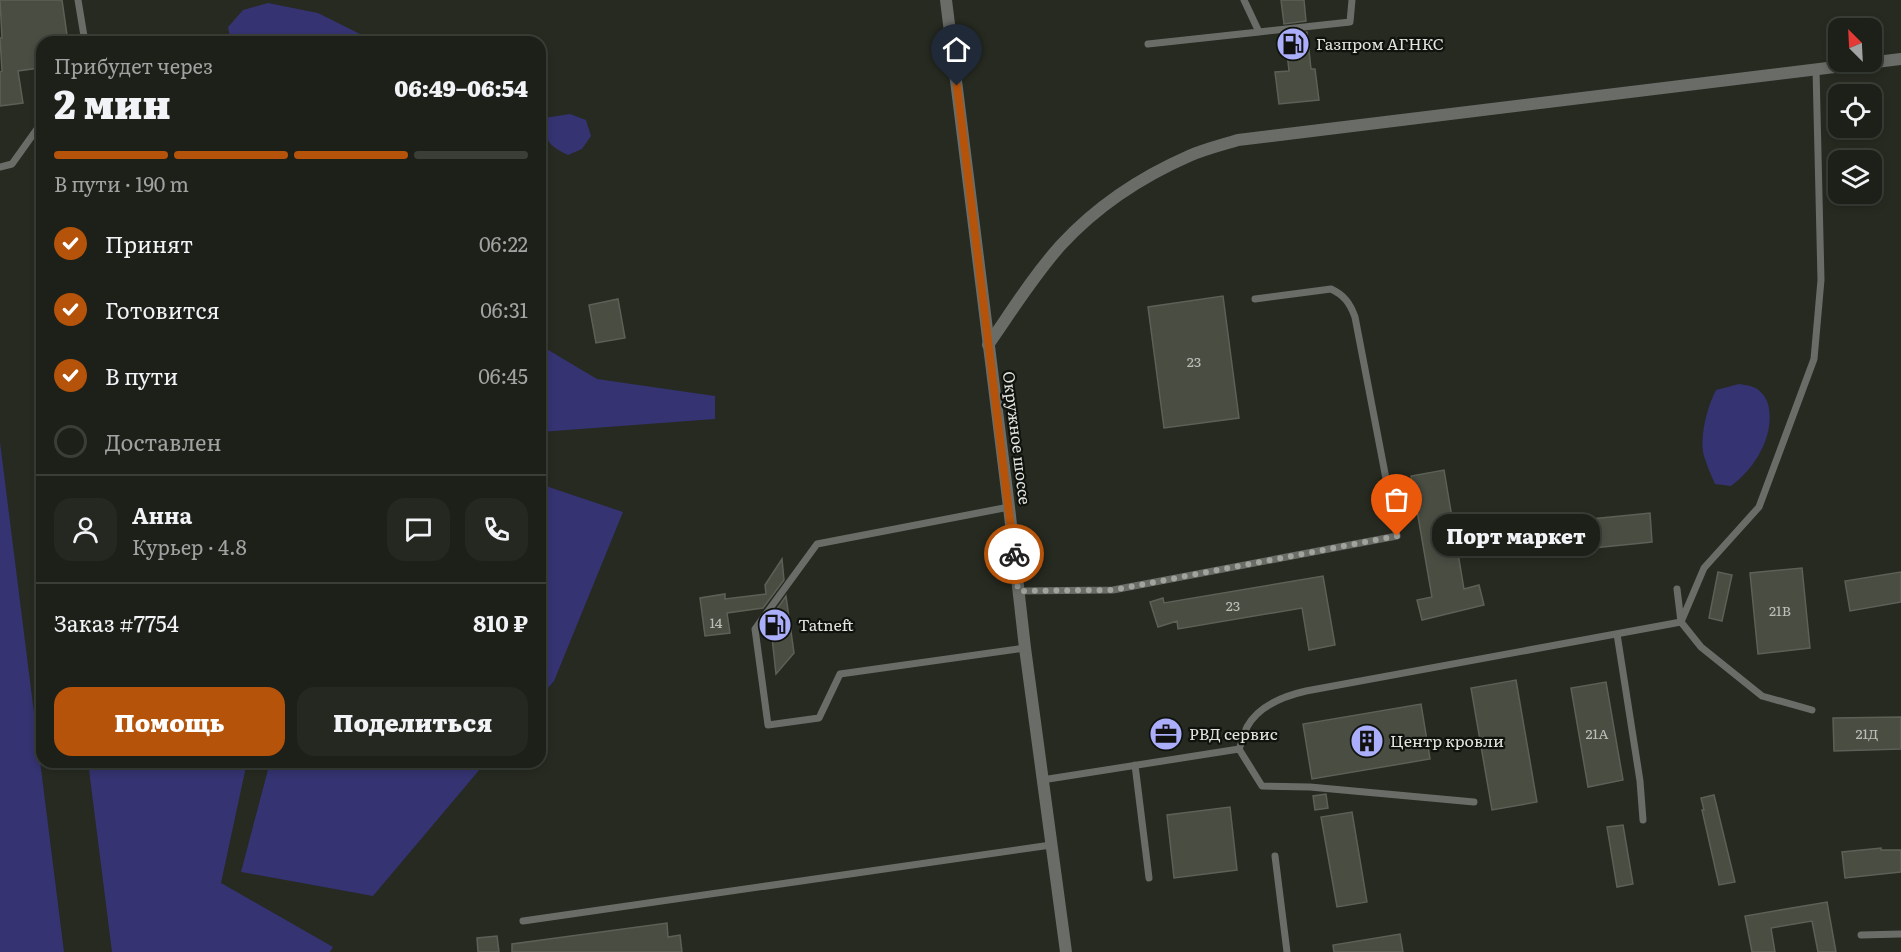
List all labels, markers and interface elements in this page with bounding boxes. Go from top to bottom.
north arrow [1828,18,1882,72]
map controls [1828,18,1882,204]
pin [931,24,982,86]
fuel station icon: Газпром АГНКС [1275,26,1311,62]
place label: Газпром АГНКС [1316,31,1444,55]
icon: home [940,33,973,66]
text: Прибудет через [54,50,213,80]
text: 06:49–06:54 [394,71,528,104]
text: 2 мин [54,73,171,131]
button: locate [1828,84,1882,138]
button: layers [1828,150,1882,204]
text: В пути · 190 m [54,168,189,198]
icon: check [54,227,87,260]
text: Принят [105,227,193,260]
text: 06:22 [479,228,528,258]
icon: check [54,293,87,326]
text: Готовится [105,293,220,326]
text: 06:31 [480,294,528,324]
house number: 23 [1187,351,1201,371]
icon: check [54,359,87,392]
text: В пути [105,359,178,392]
text: 06:45 [478,360,528,390]
street label: Окружное шоссе [998,370,1038,506]
text: Доставлен [105,425,222,458]
pin [1371,474,1422,536]
icon: bag [1380,483,1413,516]
button: person [54,498,117,561]
text: Анна [132,498,192,531]
button: chat [387,498,450,561]
button: phone [465,498,528,561]
callout: Порт маркет [1433,515,1601,557]
text: Порт маркет [1446,520,1586,550]
courier [984,524,1044,584]
text: Курьер · 4.8 [132,531,247,561]
icon: bike [998,538,1031,571]
house number: 23 [1226,595,1240,615]
house number: 21В [1769,600,1791,620]
text: Заказ #7754 [54,606,179,639]
text: 810 ₽ [473,606,528,639]
fuel station icon: Tatneft [757,607,793,643]
house number: 14 [710,612,723,632]
place label: Tatneft [798,612,854,636]
button: Помощь [54,687,285,756]
button: Поделиться [297,687,528,756]
office icon: РВД сервис [1148,716,1184,752]
place label: РВД сервис [1189,721,1278,745]
building icon: Центр кровли [1349,723,1385,759]
house number: 21А [1585,723,1609,743]
house number: 21Д [1856,723,1878,743]
place label: Центр кровли [1390,728,1504,752]

